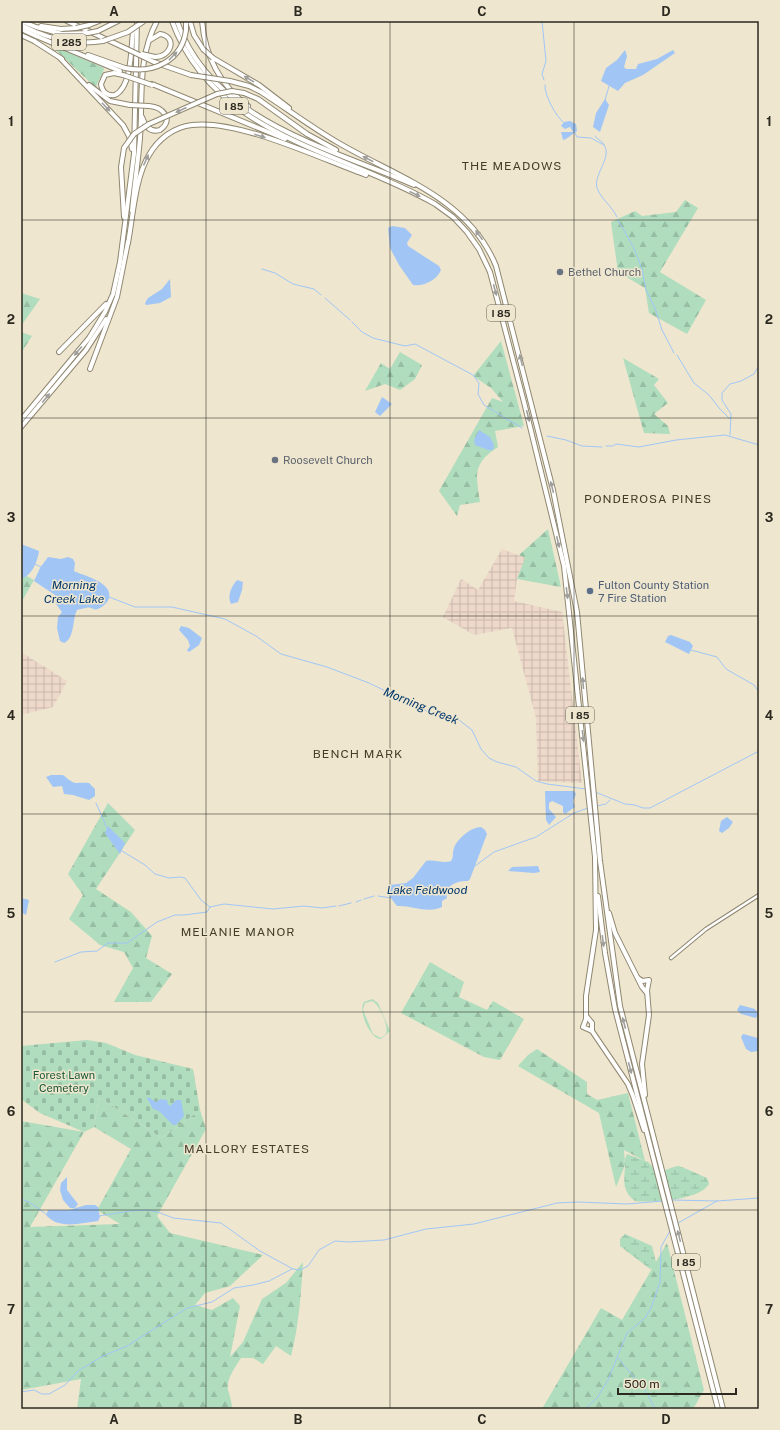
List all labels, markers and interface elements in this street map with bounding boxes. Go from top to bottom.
text: A [109,4,119,19]
text: B [294,4,303,19]
text: C [477,4,487,19]
text: D [661,4,671,19]
road number: I 285 [52,34,86,50]
one-way arrow [169,51,178,61]
one-way arrow [243,76,255,83]
road number: I 85 [220,98,248,114]
one-way arrow [101,102,111,112]
one-way arrow [175,107,186,113]
text: 1 [8,114,14,129]
text: 1 [766,114,772,129]
one-way arrow [254,133,266,139]
one-way arrow [143,155,149,166]
one-way arrow [363,156,374,162]
district label: THE MEADOWS [462,159,562,173]
one-way arrow [409,191,421,197]
one-way arrow [475,230,483,241]
place label: Bethel Church [568,266,641,278]
marker: Bethel Church [555,267,565,277]
one-way arrow [492,284,498,296]
road number: I 85 [487,305,515,321]
text: 2 [7,312,15,327]
text: 2 [765,312,773,327]
one-way arrow [74,346,83,357]
one-way arrow [517,354,523,367]
one-way arrow [42,392,51,403]
one-way arrow [525,409,531,422]
place label: Roosevelt Church [283,454,373,466]
marker: Roosevelt Church [270,455,280,465]
one-way arrow [548,480,554,493]
district label: PONDEROSA PINES [584,492,712,506]
text: 3 [7,510,16,525]
text: 3 [765,510,774,525]
one-way arrow [556,536,562,548]
water label: Morning Creek Lake [44,578,105,606]
place label: Fulton County Station 7 Fire Station [598,579,709,604]
marker: Fulton County Station 7 Fire Station [585,586,595,596]
one-way arrow [564,587,571,599]
one-way arrow [580,677,587,689]
water label: Morning Creek [381,685,461,728]
road number: I 85 [566,707,594,723]
text: 4 [7,708,16,723]
text: 4 [765,708,774,723]
one-way arrow [580,730,586,742]
district label: BENCH MARK [313,747,403,761]
water label: Lake Feldwood [387,883,467,897]
text: 5 [7,906,16,921]
text: 5 [765,906,774,921]
district label: MELANIE MANOR [181,925,295,939]
one-way arrow [600,935,607,947]
one-way arrow [621,1017,627,1029]
one-way arrow [627,1063,633,1075]
park label: Forest Lawn Cemetery [33,1069,95,1094]
text: 6 [7,1104,16,1119]
text: 6 [765,1104,774,1119]
district label: MALLORY ESTATES [184,1142,310,1156]
one-way arrow [676,1229,682,1241]
road number: I 85 [672,1254,700,1270]
text: 7 [7,1302,15,1317]
text: 7 [765,1302,773,1317]
scale bar [618,1370,736,1396]
text: 500 m [624,1377,660,1391]
text: A [109,1412,119,1427]
text: B [294,1412,303,1427]
text: C [477,1412,487,1427]
text: D [661,1412,671,1427]

